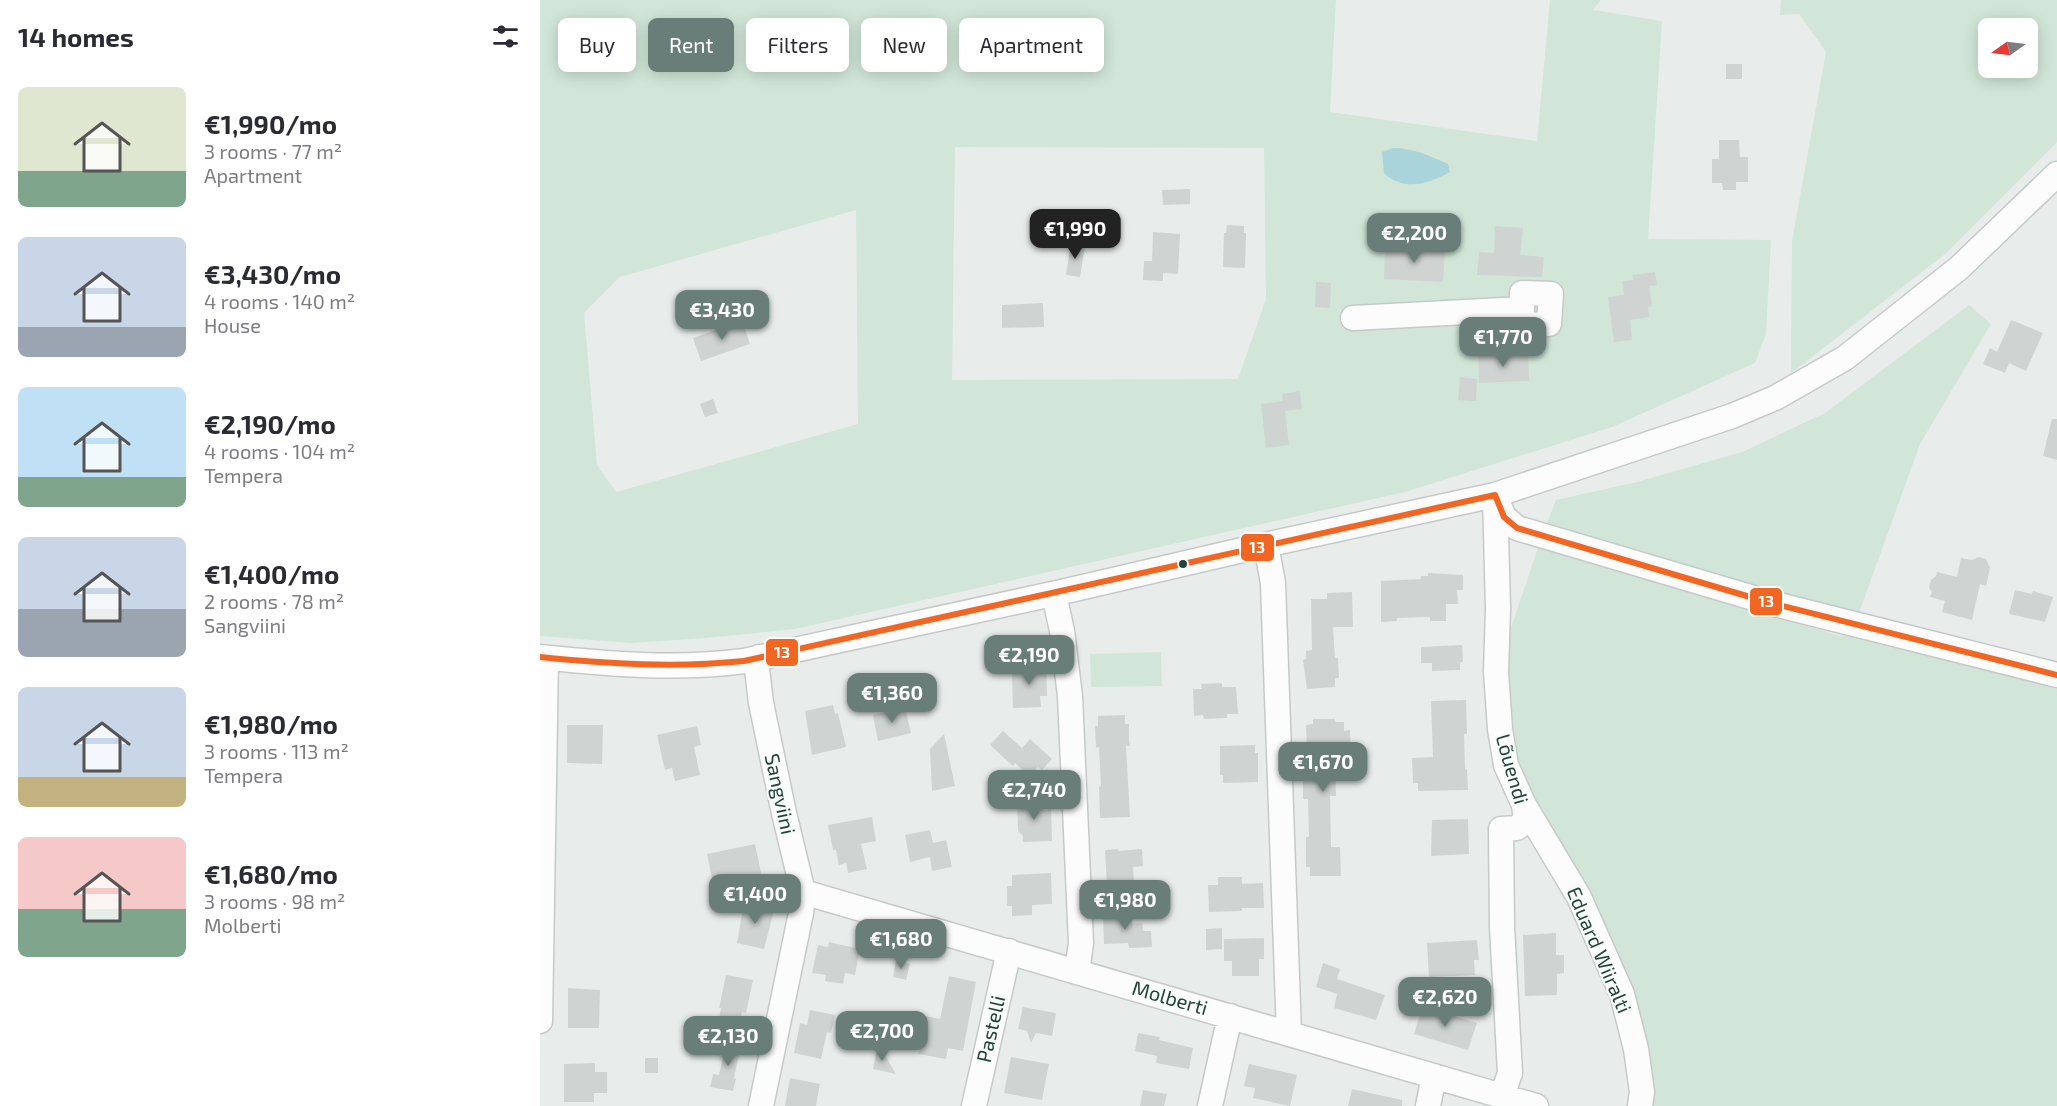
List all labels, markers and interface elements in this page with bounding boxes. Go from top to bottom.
chip: Buy [558,18,636,72]
chip: Rent [648,18,734,72]
chip: Filters [746,18,849,72]
chip: New [861,18,947,72]
chip: Apartment [959,18,1104,72]
north arrow [1978,18,2038,78]
map controls [1978,18,2038,78]
icon: filters [489,20,522,53]
text: 14 homes [18,21,134,52]
text: €1,990/mo [204,108,337,139]
icon: home [66,111,138,183]
text: 3 rooms · 77 m² [204,139,342,163]
text: Apartment [204,163,302,187]
pin: €1,990 [1026,209,1124,260]
pin: €2,200 [1365,213,1463,264]
text: €1,990 [1044,216,1106,240]
text: €2,200 [1381,220,1447,244]
text: €3,430/mo [204,258,341,289]
icon: home [66,261,138,333]
text: 4 rooms · 140 m² [204,289,355,313]
pin: €3,430 [673,290,771,341]
text: €3,430 [689,297,755,321]
text: House [204,313,261,337]
pin: €1,770 [1454,317,1552,368]
text: €1,770 [1473,324,1533,348]
text: €2,190/mo [204,408,336,439]
icon: home [66,411,138,483]
text: 4 rooms · 104 m² [204,439,355,463]
text: Tempera [204,463,283,487]
line badge: 13 [1240,533,1275,562]
text: 13 [1249,537,1265,556]
text: €1,400/mo [204,558,339,589]
unlabelled marker [1177,558,1189,570]
icon: home [66,561,138,633]
line badge: 13 [1749,587,1783,616]
text: 2 rooms · 78 m² [204,589,344,613]
text: 13 [1758,591,1774,610]
text: Sangviini [204,613,286,637]
pin: €2,190 [980,635,1078,686]
line badge: 13 [765,638,799,667]
text: 13 [774,642,790,661]
text: €2,190 [998,642,1060,666]
pin: €1,360 [843,673,941,724]
text: €1,360 [861,680,923,704]
text: €1,980/mo [204,708,338,739]
icon: home [66,711,138,783]
street label: Lõuendi [1492,731,1534,807]
text: 3 rooms · 113 m² [204,739,349,763]
pin: €1,670 [1274,742,1372,793]
text: €1,670 [1292,749,1354,773]
street label: Sangviini [761,751,801,836]
text: Tempera [204,763,283,787]
pin: €2,740 [985,770,1083,821]
text: €2,740 [1002,777,1066,801]
text: €1,680/mo [204,858,338,889]
icon: home [66,861,138,933]
pin: €1,400 [706,874,804,925]
pin: €1,980 [1076,880,1174,931]
text: €1,400 [723,881,787,905]
street label: Eduard Wiiralti [1563,883,1637,1016]
text: €1,980 [1093,887,1157,911]
text: 3 rooms · 98 m² [204,889,345,913]
text: Molberti [204,913,282,937]
pin: €1,680 [852,919,950,970]
text: €1,680 [869,926,933,950]
street label: Molberti [1130,975,1211,1019]
pin: €2,620 [1396,977,1494,1028]
text: €2,620 [1412,984,1478,1008]
street label: Pastelli [971,993,1009,1065]
pin: €2,700 [833,1011,931,1062]
pin: €2,130 [679,1016,777,1067]
text: €2,700 [850,1018,914,1042]
text: €2,130 [697,1023,759,1047]

